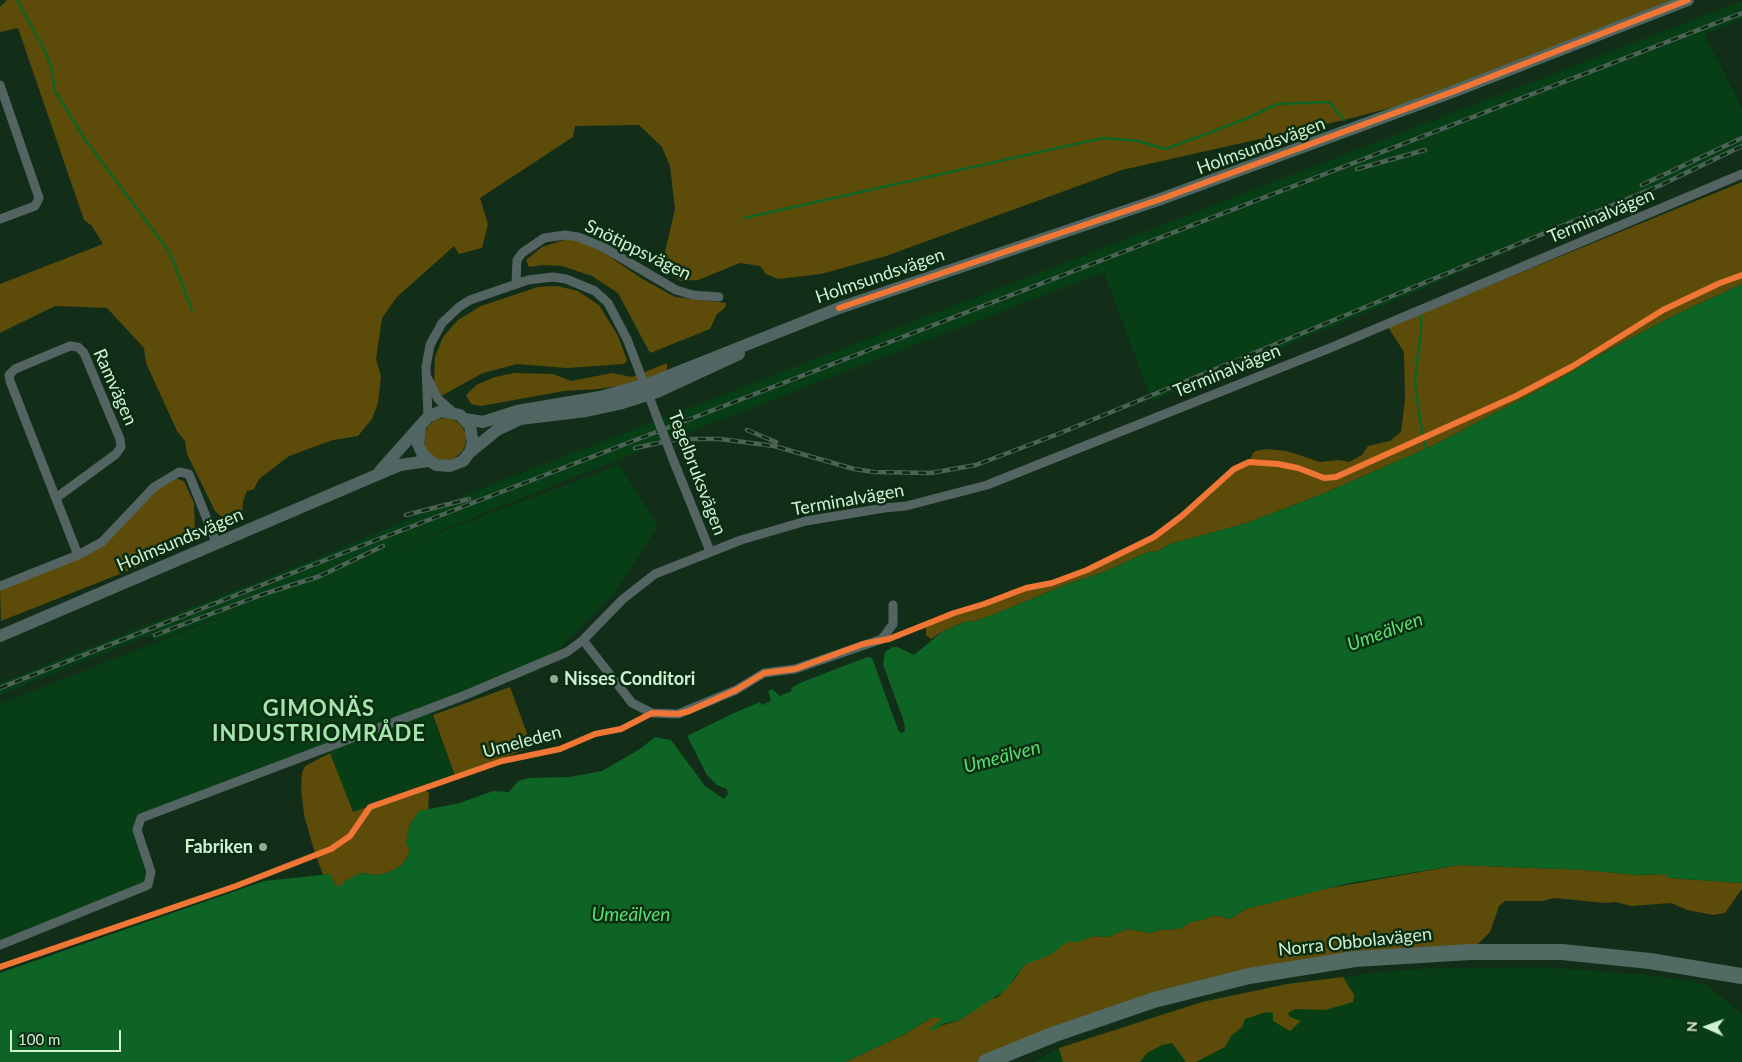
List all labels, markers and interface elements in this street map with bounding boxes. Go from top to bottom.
street label: Holmsundsvägen [1194,113,1328,179]
street label: Terminalvägen [1544,184,1658,248]
street label: Snötippsvägen [581,215,695,285]
street label: Holmsundsvägen [813,244,947,308]
street label: Terminalvägen [1170,340,1284,402]
street label: Ramvägen [89,345,141,429]
street label: Tegelbruksvägen [663,408,731,538]
street label: Terminalvägen [790,479,906,521]
street label: Holmsundsvägen [114,504,246,576]
water label: Umeälven [1344,608,1426,656]
place label: Nisses Conditori [564,668,695,690]
marker: Nisses Conditori [548,673,560,685]
district label: GIMONÄS INDUSTRIOMRÅDE [210,696,428,748]
street label: Umeleden [480,721,564,763]
water label: Umeälven [961,736,1043,778]
place label: Fabriken [184,836,253,858]
marker: Fabriken [257,841,269,853]
water label: Umeälven [592,904,670,926]
street label: Norra Obbolavägen [1277,923,1433,961]
north arrow [1682,1002,1732,1052]
scale bar [12,1020,124,1052]
text: N [1683,1021,1700,1032]
text: 100 m [18,1030,60,1048]

